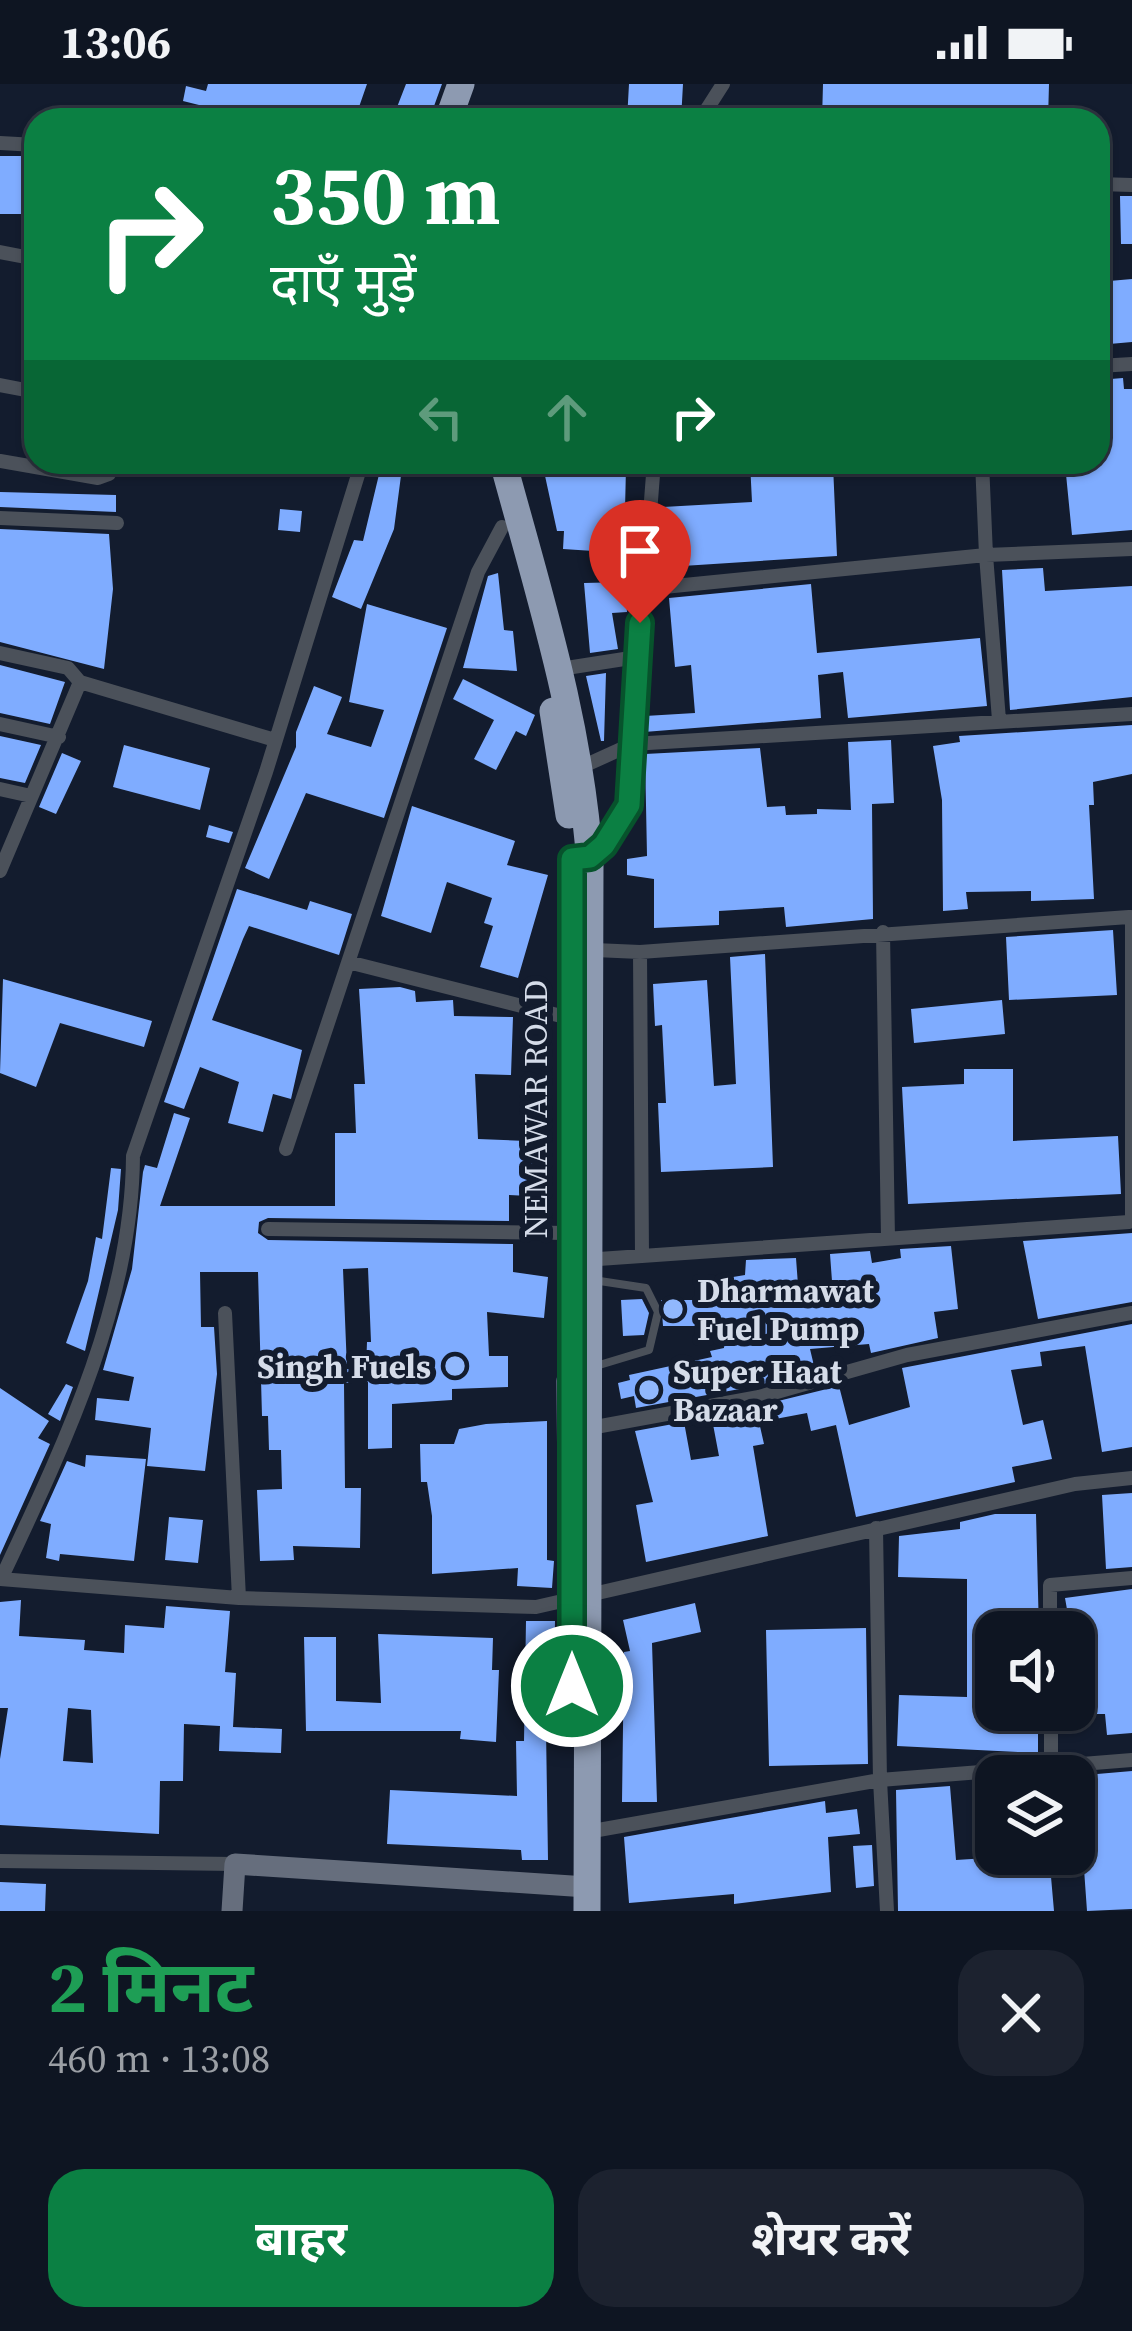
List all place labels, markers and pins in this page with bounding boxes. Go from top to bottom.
pin [589,500,691,623]
place label: Dharmawat Fuel Pump [697,1268,875,1351]
marker: Dharmawat Fuel Pump [660,1296,686,1322]
place label: Singh Fuels [257,1344,431,1389]
place label: Super Haat Bazaar [673,1349,843,1432]
marker: Singh Fuels [442,1353,468,1379]
marker: Super Haat Bazaar [636,1377,662,1403]

